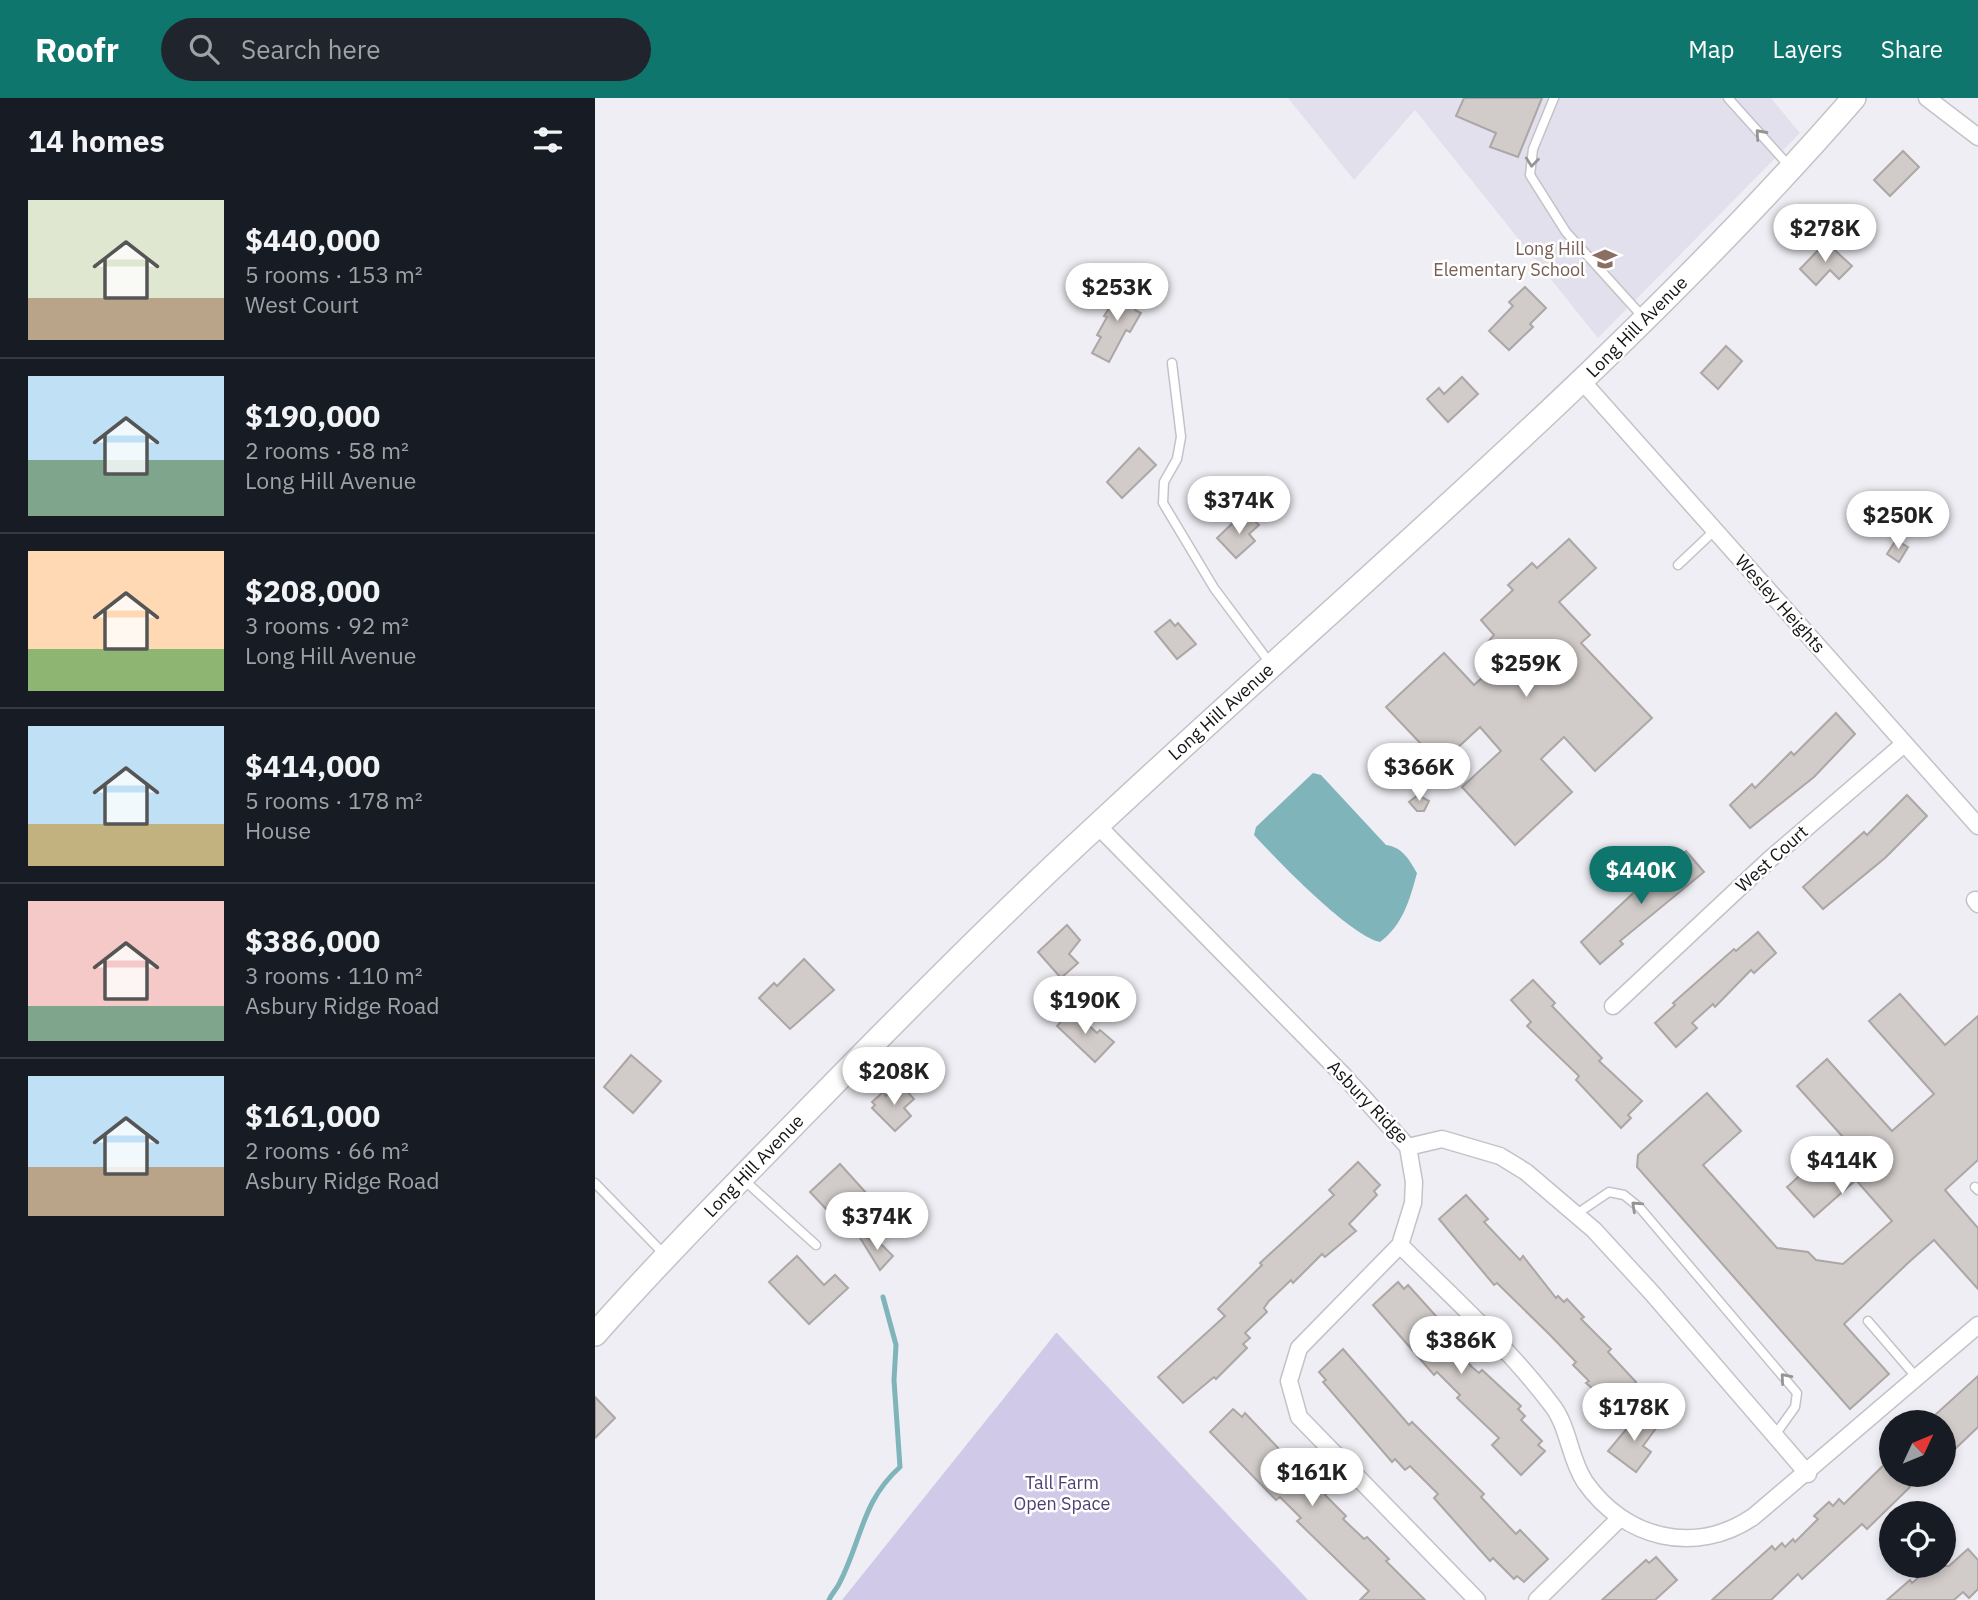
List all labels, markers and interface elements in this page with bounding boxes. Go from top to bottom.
search box [161,18,651,81]
text: Roofr [35,28,119,71]
icon: search [185,30,223,68]
text: Search here [241,32,380,66]
text: Map [1688,33,1735,65]
text: Layers [1773,33,1843,65]
text: Share [1881,33,1943,65]
text: 14 homes [28,121,165,160]
icon: filters [529,121,567,159]
one-way arrow [1756,129,1769,142]
one-way arrow [1524,156,1539,168]
pin: $278K [1776,204,1874,264]
text: $278K [1789,212,1861,242]
text: $440,000 [245,220,380,259]
icon: home [84,228,168,312]
place label: Long Hill Elementary School [1433,237,1585,281]
school or university icon: Long Hill Elementary School [1591,245,1619,273]
text: 5 rooms · 153 m² [245,259,423,289]
pin: $253K [1068,264,1166,323]
text: $253K [1081,271,1153,301]
street label: Long Hill Avenue [1581,271,1692,382]
text: West Court [245,289,359,319]
text: $190,000 [245,396,380,435]
icon: home [84,404,168,488]
text: 2 rooms · 58 m² [245,435,409,465]
text: Long Hill Avenue [245,465,416,495]
pin: $374K [1190,476,1288,536]
text: $374K [1203,484,1275,514]
pin: $250K [1849,491,1947,551]
text: $250K [1862,499,1934,529]
street label: Wesley Heights [1730,550,1830,658]
text: $208,000 [245,571,380,610]
icon: home [84,579,168,663]
text: 3 rooms · 92 m² [245,610,409,640]
text: Long Hill Avenue [245,640,416,670]
pin: $259K [1477,640,1575,699]
text: $259K [1490,647,1562,677]
street label: Long Hill Avenue [1163,658,1278,765]
pin: $366K [1370,744,1468,803]
text: $414,000 [245,746,380,785]
text: $366K [1383,751,1455,781]
icon: home [84,754,168,838]
text: 5 rooms · 178 m² [245,785,423,815]
text: House [245,815,311,845]
street label: West Court [1731,820,1813,897]
pin: $440K [1592,846,1690,906]
text: $440K [1605,854,1677,884]
text: $386,000 [245,921,380,960]
icon: home [84,929,168,1013]
text: 3 rooms · 110 m² [245,960,423,990]
pin: $190K [1036,976,1134,1036]
text: $190K [1049,984,1121,1014]
text: Asbury Ridge Road [245,990,440,1020]
pin: $208K [845,1048,943,1107]
text: $208K [858,1055,930,1085]
street label: Asbury Ridge [1323,1055,1414,1148]
text: $161,000 [245,1096,380,1135]
icon: home [84,1104,168,1188]
street label: Long Hill Avenue [699,1109,809,1222]
text: 2 rooms · 66 m² [245,1135,409,1165]
pin: $414K [1793,1136,1891,1196]
text: $414K [1806,1144,1878,1174]
text: Asbury Ridge Road [245,1165,440,1195]
pin: $374K [828,1192,926,1252]
text: $374K [841,1200,913,1230]
one-way arrow [1631,1202,1644,1214]
pin: $386K [1412,1316,1510,1376]
text: $386K [1425,1324,1497,1354]
one-way arrow [1781,1373,1793,1386]
pin: $178K [1585,1384,1683,1443]
text: $178K [1598,1391,1670,1421]
north arrow [1879,1410,1957,1488]
map controls [1879,1410,1956,1578]
pin: $161K [1263,1448,1361,1508]
text: $161K [1276,1456,1348,1486]
park label: Tall Farm Open Space [1014,1471,1111,1515]
button: locate [1879,1501,1956,1578]

